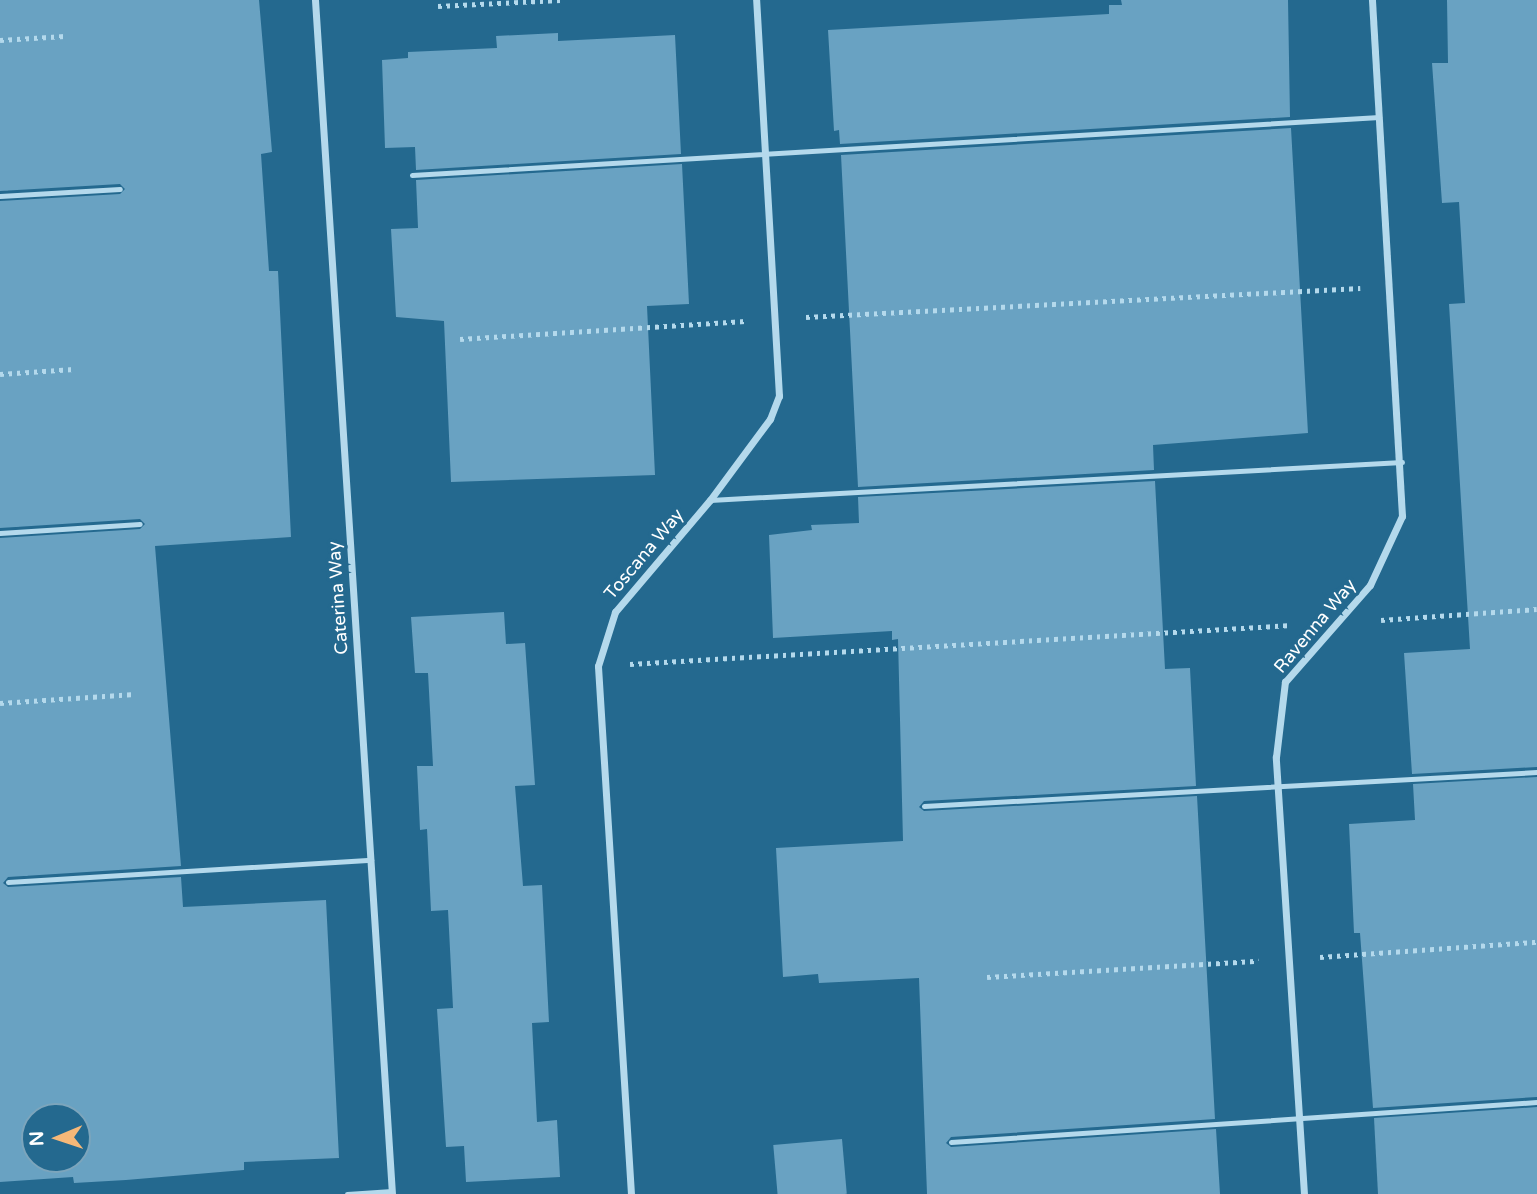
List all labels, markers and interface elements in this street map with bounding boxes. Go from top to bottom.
street label: Toscana Way [600,504,688,604]
street label: Caterina Way [323,541,353,655]
street label: Ravenna Way [1269,575,1361,677]
north arrow [21,1103,91,1173]
text: N [26,1131,48,1147]

